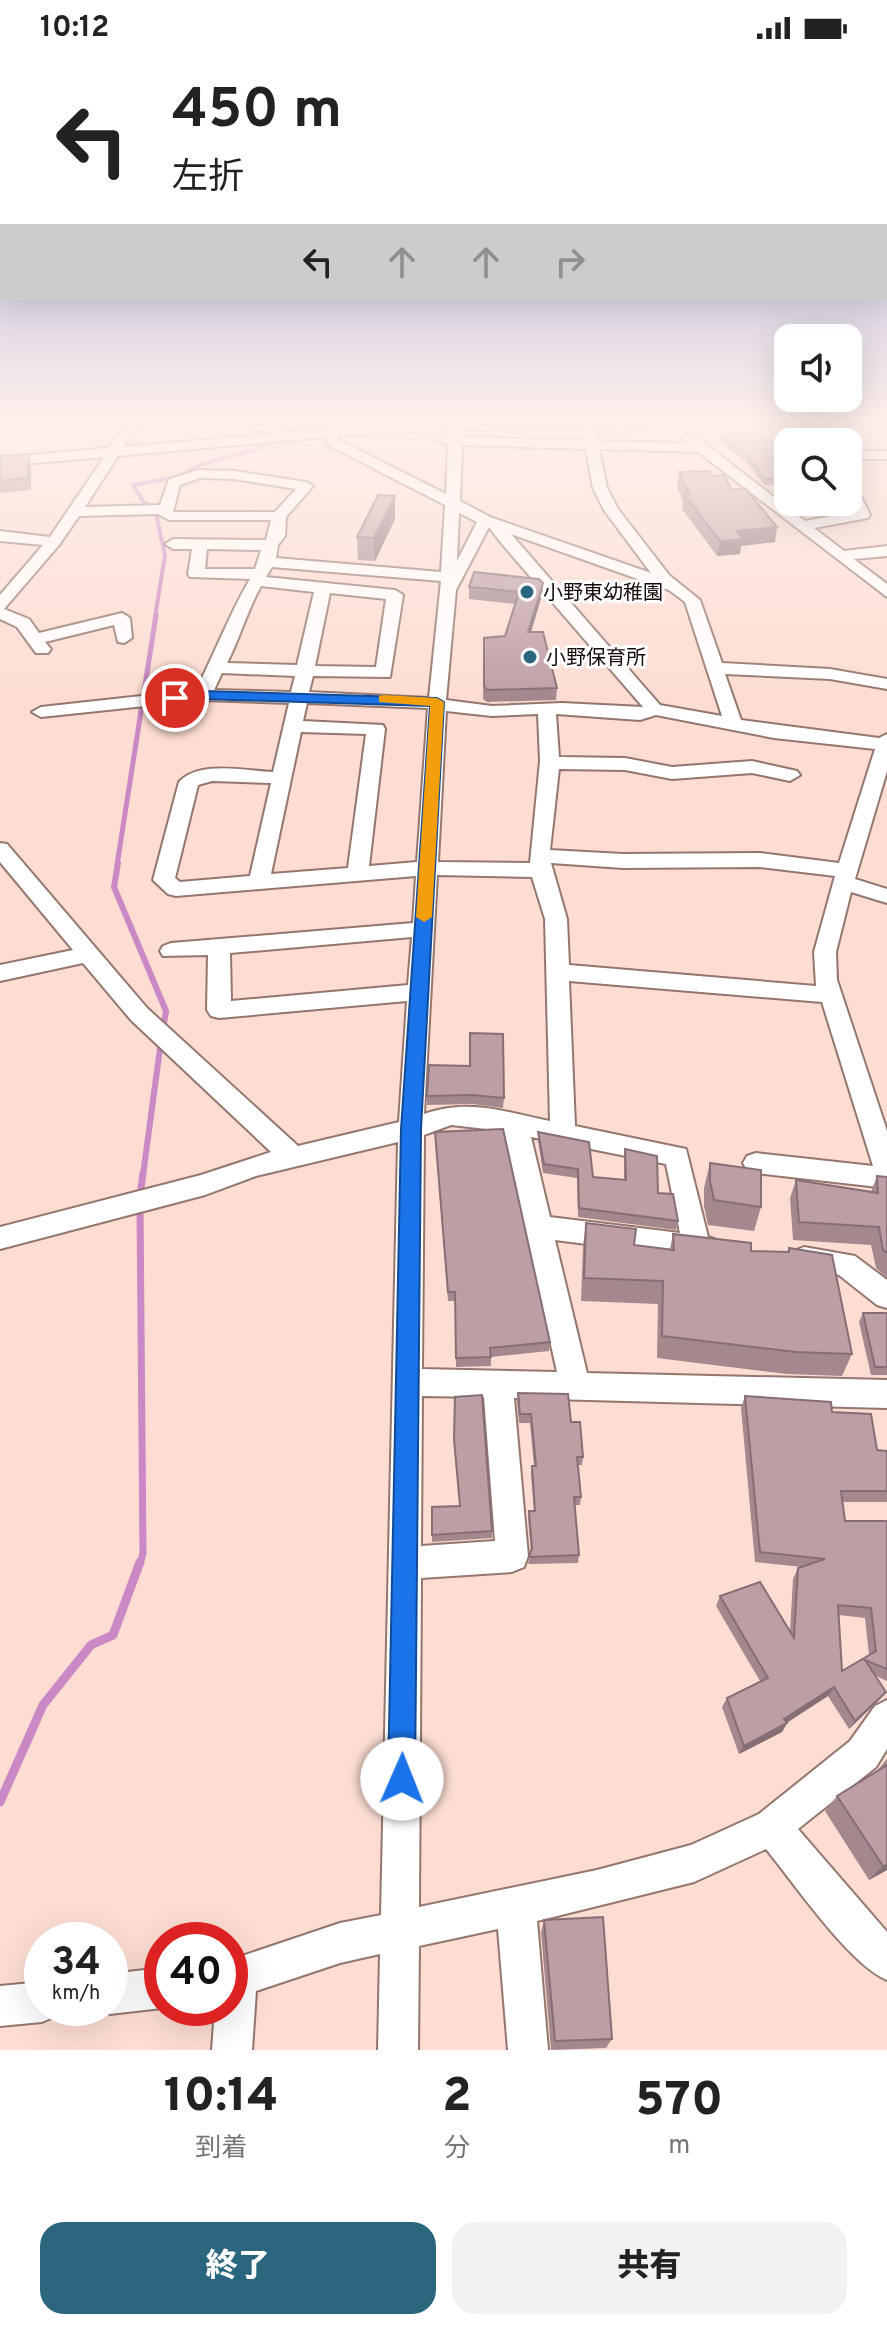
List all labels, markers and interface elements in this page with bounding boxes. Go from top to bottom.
text: 10:12 [40,10,109,47]
text: 450 m [172,77,342,147]
icon: left [40,88,144,192]
text: 左折 [172,156,244,202]
icon: left [296,240,340,284]
icon: ahead [380,240,424,284]
icon: ahead [464,240,508,284]
icon: right [548,240,592,284]
map controls [774,324,862,516]
button: sound [774,324,862,412]
button: search [774,428,862,516]
place label: 小野東幼稚園 [543,581,663,607]
marker: 小野東幼稚園 [518,583,536,601]
place label: 小野保育所 [546,646,646,672]
marker: 小野保育所 [521,648,539,666]
pin [141,664,209,732]
icon: arrive [153,676,197,720]
position arrow [360,1737,444,1821]
speed limit sign: 40 [144,1922,248,2026]
text: 34 [51,1939,101,1989]
text: km/h [52,1981,100,2007]
text: 10:14 [164,2068,278,2128]
text: 2 [442,2068,472,2128]
text: 570 [635,2072,723,2132]
text: m [668,2130,690,2163]
text: 到着 [195,2133,247,2166]
text: 分 [444,2133,470,2166]
button: 終了 [40,2222,436,2314]
button: 共有 [452,2222,847,2314]

